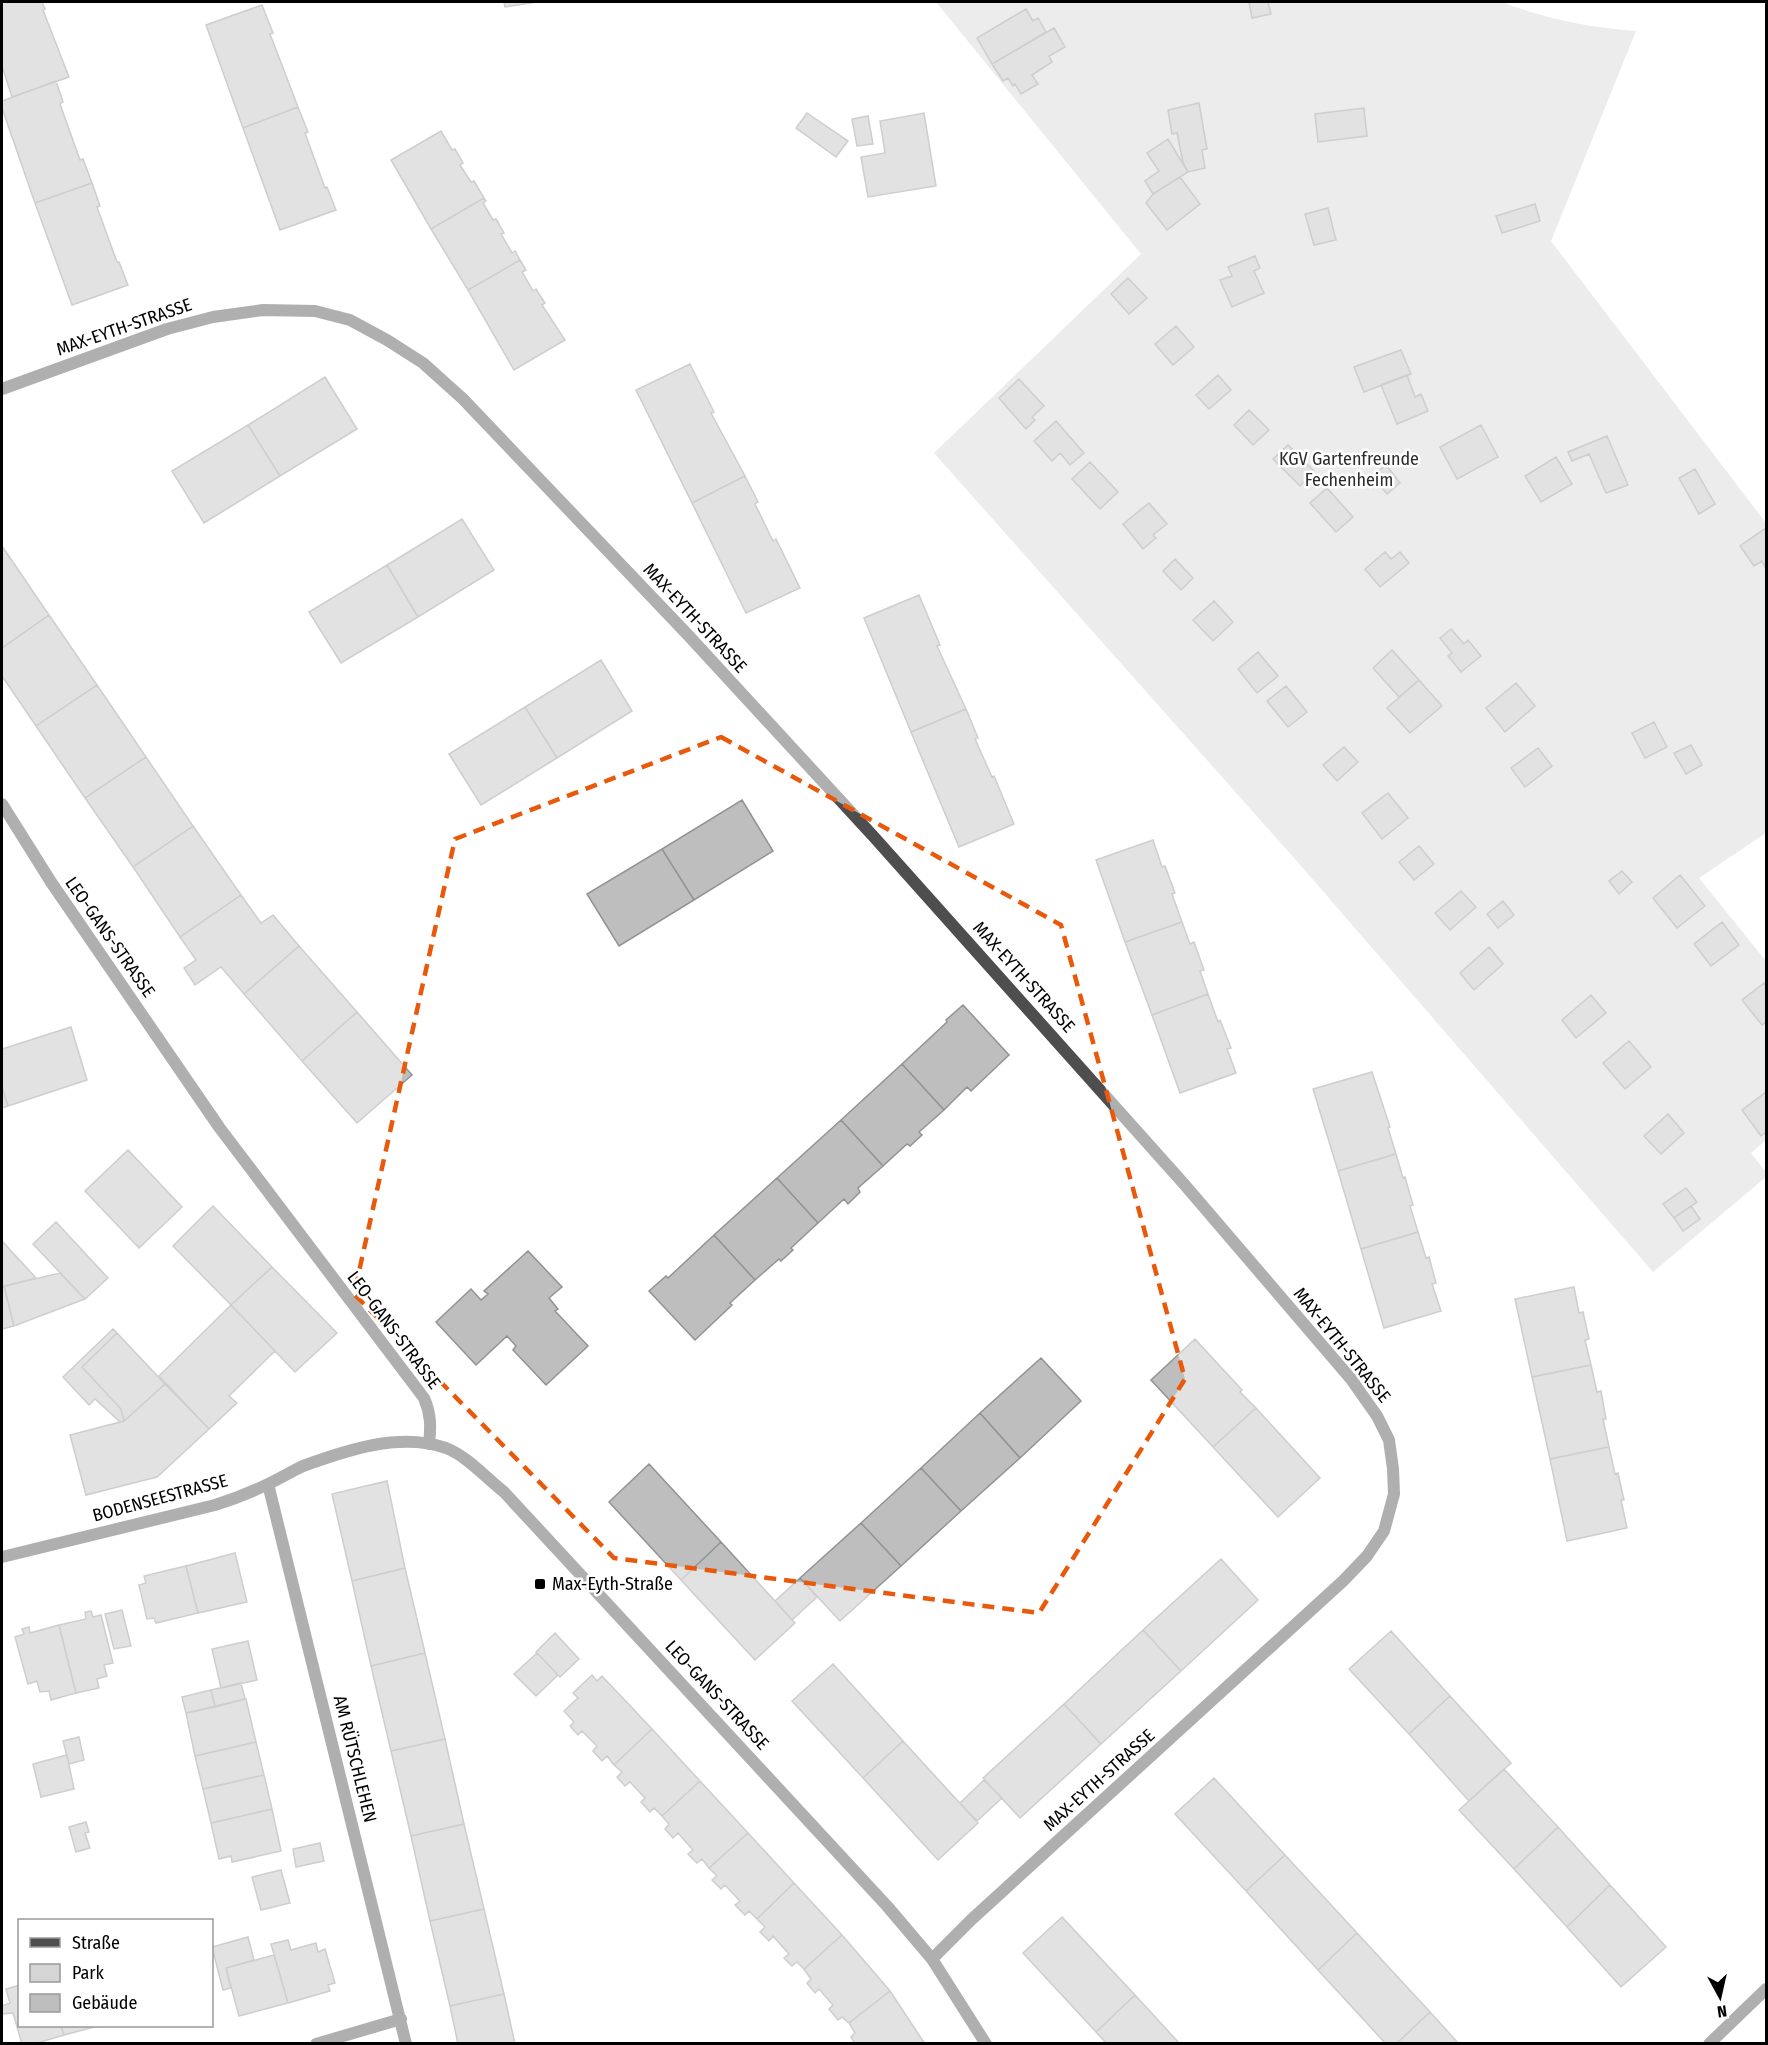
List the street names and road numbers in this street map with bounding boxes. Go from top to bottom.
street label: MAX-EYTH-STRASSE [53,294,195,360]
street label: MAX-EYTH-STRASSE [639,559,751,677]
street label: LEO-GANS-STRASSE [60,873,160,1001]
street label: MAX-EYTH-STRASSE [968,917,1080,1037]
street label: LEO-GANS-STRASSE [343,1267,445,1393]
street label: MAX-EYTH-STRASSE [1289,1283,1395,1407]
street label: BODENSEESTRASSE [90,1469,230,1527]
street label: LEO-GANS-STRASSE [661,1636,773,1754]
street label: AM RÜTSCHLEHEN [329,1693,381,1825]
street label: MAX-EYTH-STRASSE [1039,1724,1159,1836]

